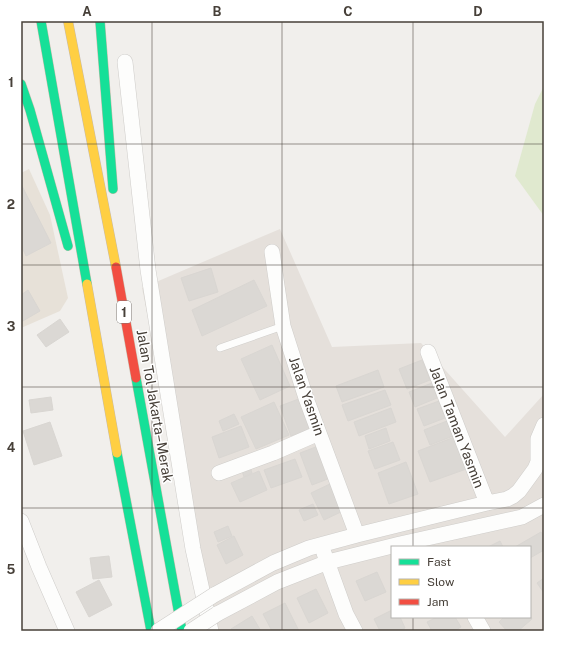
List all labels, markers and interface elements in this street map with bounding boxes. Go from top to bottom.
text: A [82,4,92,19]
text: B [213,4,222,19]
text: C [343,4,353,19]
text: D [473,4,483,19]
text: 1 [8,75,14,90]
text: 2 [7,197,15,212]
road number: 1 [117,301,131,323]
text: 3 [7,319,16,334]
street label: Jalan Tol Jakarta–Merak [134,328,176,484]
street label: Jalan Yasmin [286,354,328,438]
street label: Jalan Taman Yasmin [426,364,488,490]
text: 4 [7,440,16,455]
legend [391,546,531,618]
text: Fast [427,555,452,569]
text: 5 [7,562,16,577]
text: Slow [427,575,455,589]
text: Jam [427,595,449,609]

